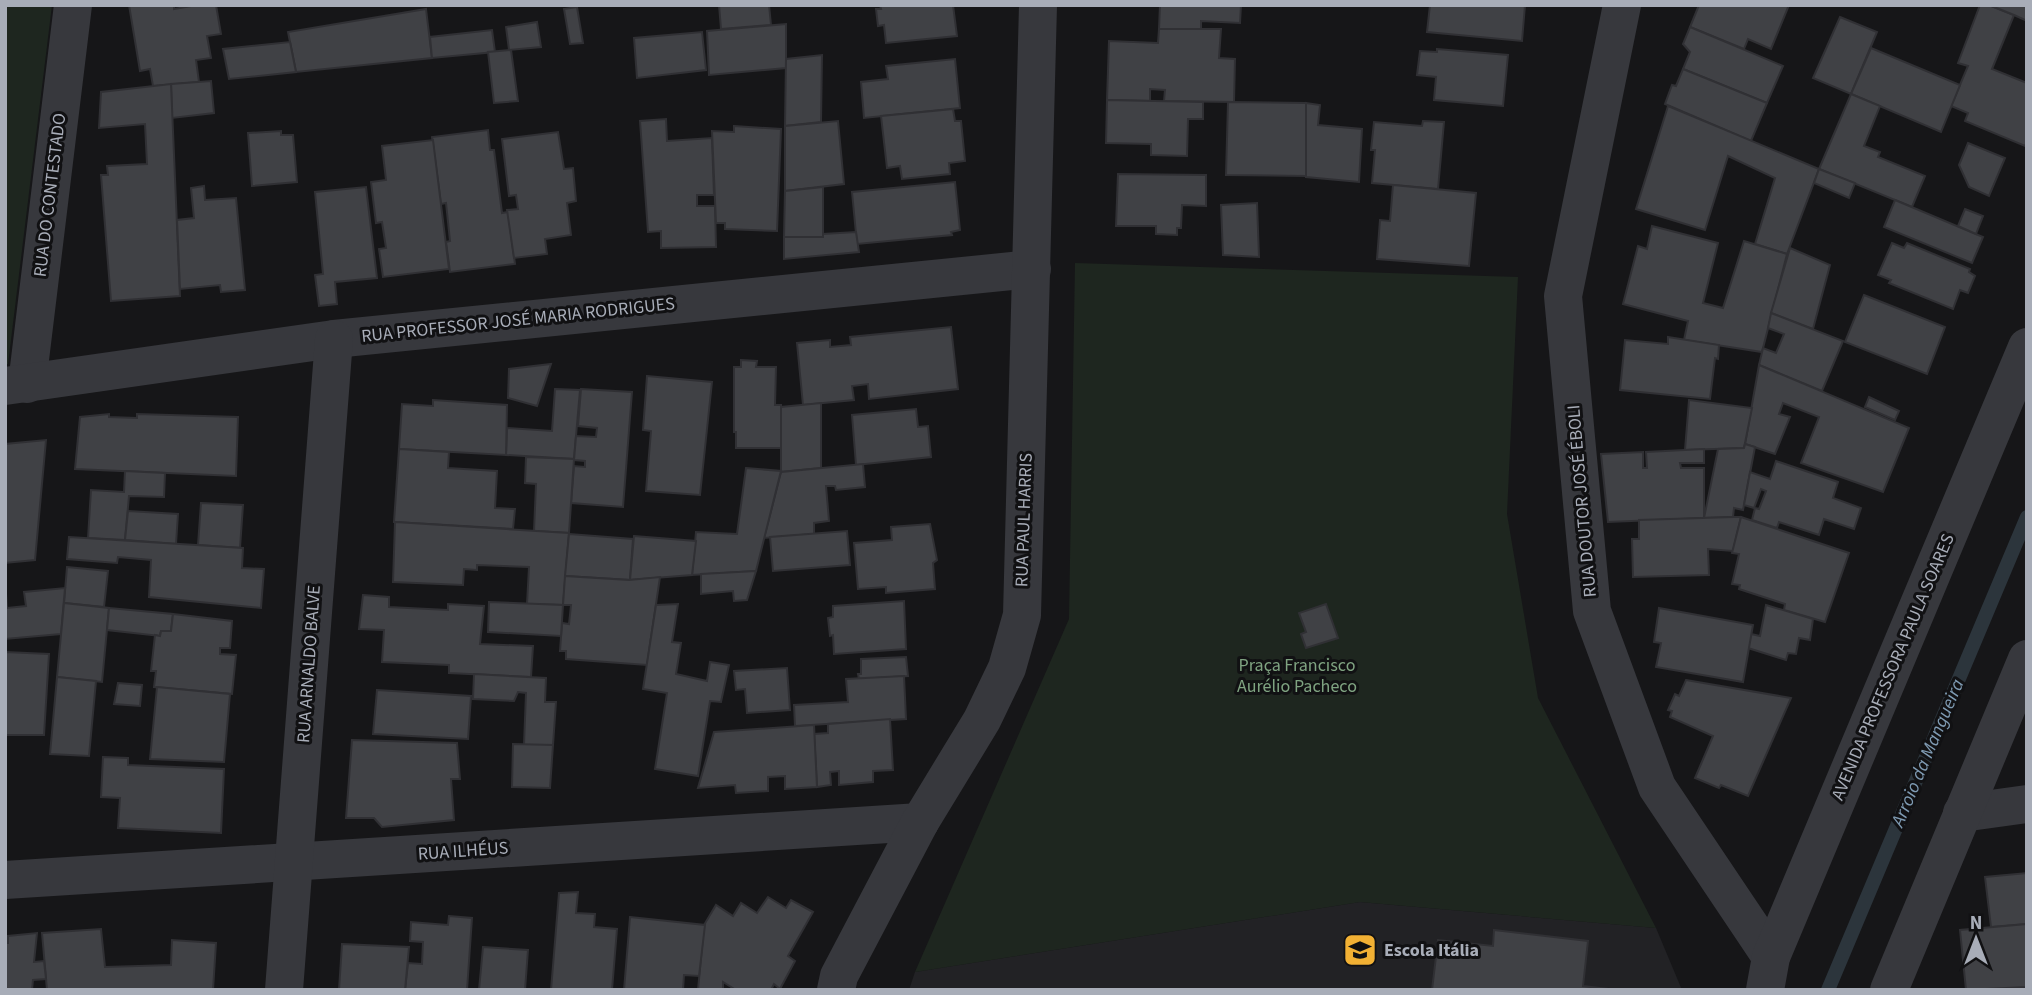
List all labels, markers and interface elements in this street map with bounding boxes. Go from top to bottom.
street label: RUA DO CONTESTADO [28,112,72,278]
street label: RUA PROFESSOR JOSÉ MARIA RODRIGUES [360,291,676,349]
street label: RUA DOUTOR JOSÉ ÉBOLI [1561,404,1603,598]
street label: RUA PAUL HARRIS [1009,453,1039,587]
street label: AVENIDA PROFESSORA PAULA SOARES [1825,530,1961,804]
street label: RUA ARNALDO BALVE [291,584,327,744]
park label: Praça Francisco Aurélio Pacheco [1237,653,1357,699]
water label: Arroio da Mangueira [1884,675,1971,832]
street label: RUA ILHÉUS [417,835,509,867]
north arrow [1941,904,2011,974]
text: N [1970,910,1982,937]
school or university icon: Escola Itália [1341,931,1379,969]
place label: Escola Itália [1384,938,1479,963]

